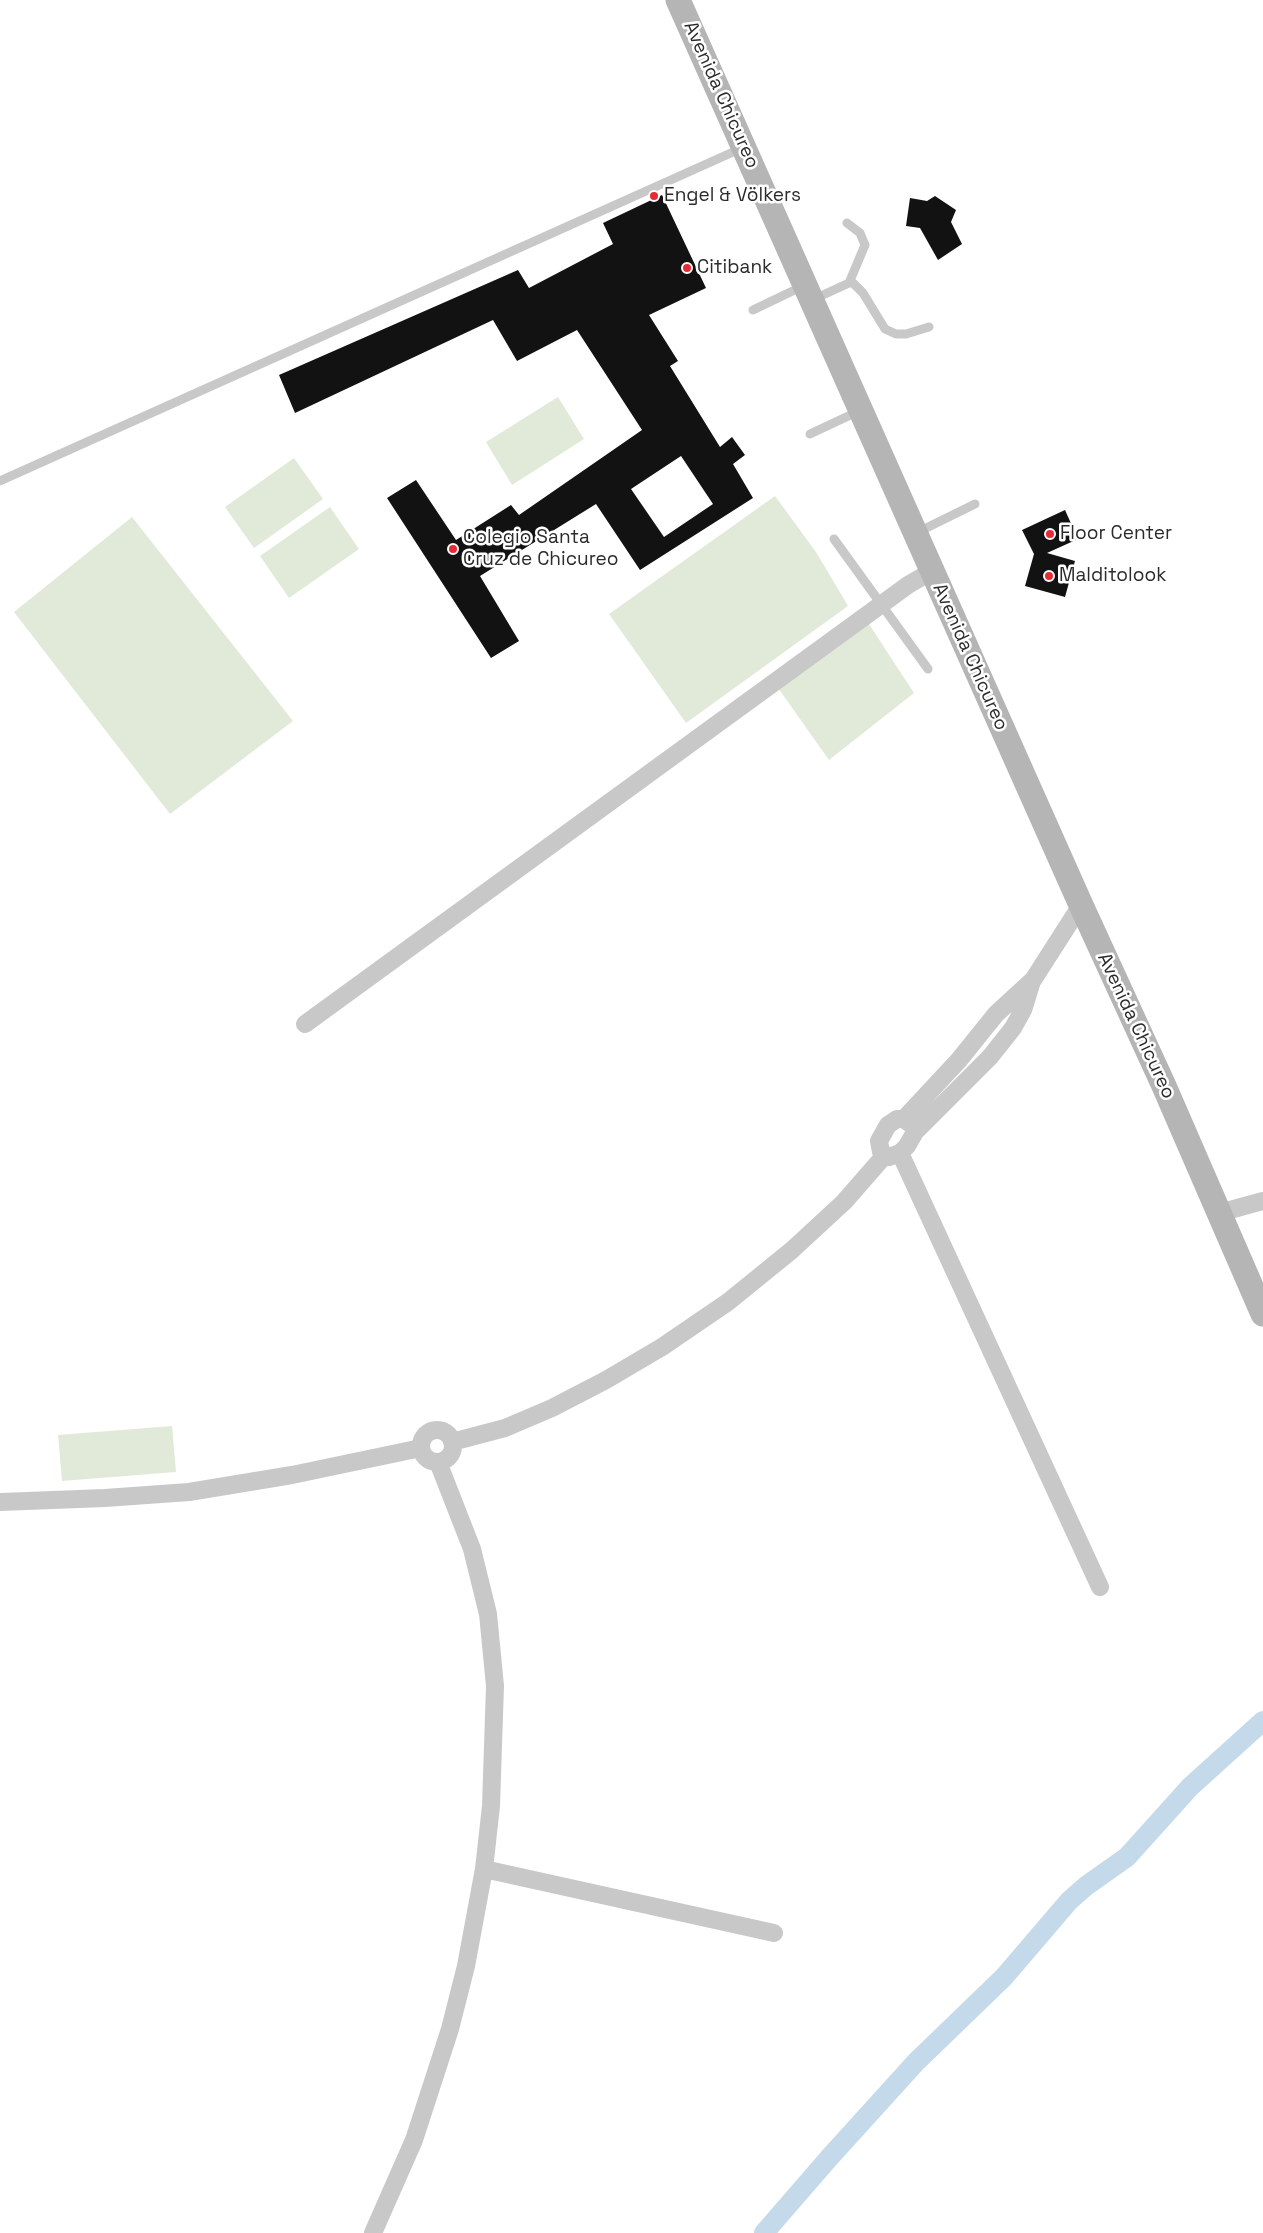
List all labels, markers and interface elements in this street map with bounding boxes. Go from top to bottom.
street label: Avenida Chicureo [678,18,764,172]
place label: Engel & Völkers [664,185,801,207]
marker: Engel & Völkers [648,190,660,202]
place label: Citibank [697,257,772,279]
marker: Citibank [681,262,693,274]
place label: Floor Center [1060,523,1172,545]
place label: Colegio Santa Cruz de Chicureo [463,527,618,571]
marker: Floor Center [1044,528,1056,540]
marker: Colegio Santa Cruz de Chicureo [447,543,459,555]
place label: Malditolook [1059,565,1166,587]
marker: Malditolook [1043,570,1055,582]
street label: Avenida Chicureo [927,580,1013,734]
street label: Avenida Chicureo [1092,949,1180,1103]

